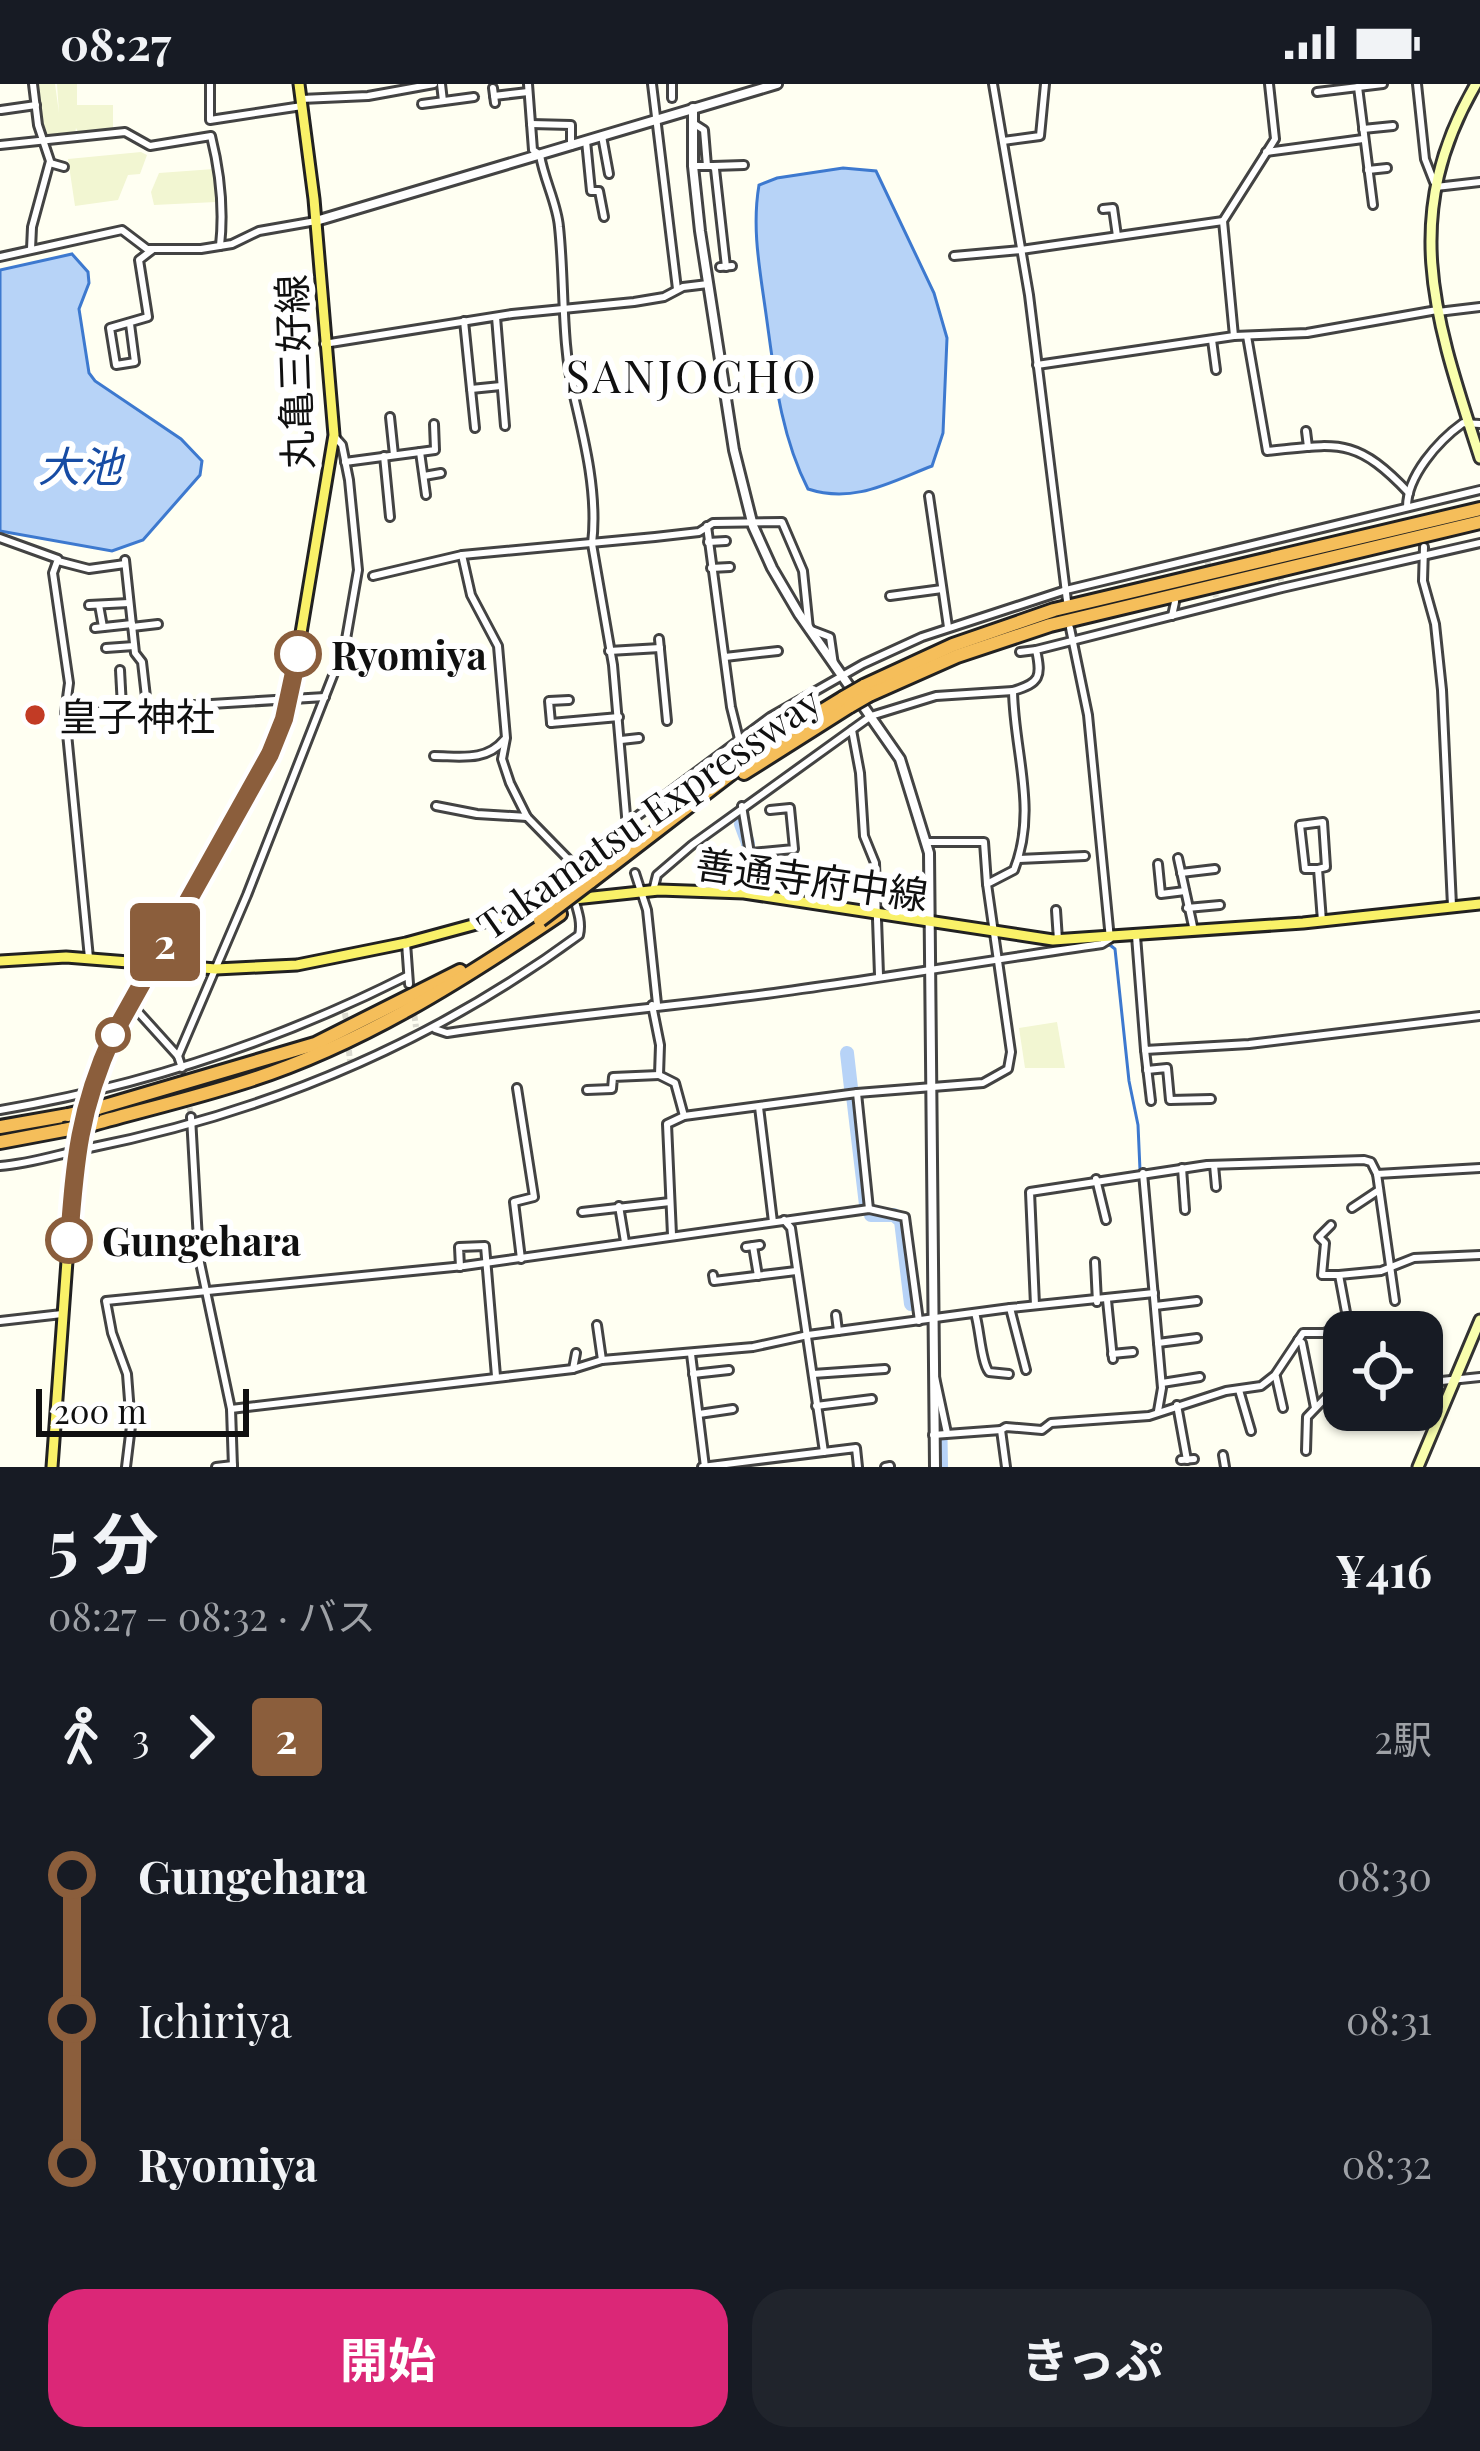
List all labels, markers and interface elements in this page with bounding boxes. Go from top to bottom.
text: 08:27 [60,12,171,72]
street label: 丸亀三好線 [264,274,322,470]
district label: SANJOCHO [566,344,818,404]
water label: 大池 [38,437,126,493]
place label: Ryomiya [331,628,487,680]
marker: Ryomiya [276,632,320,676]
street label: Takamatsu Expressway [466,674,830,950]
place label: 皇子神社 [59,689,215,741]
marker: 皇子神社 [22,702,48,728]
street label: 善通寺府中線 [693,836,931,920]
line badge: 2 [126,903,204,981]
text: 2 [154,914,176,970]
unlabelled marker [97,1019,129,1051]
place label: Gungehara [102,1214,301,1266]
marker: Gungehara [47,1218,91,1262]
map controls [1323,1311,1443,1431]
button: locate [1323,1311,1443,1431]
scale bar [36,1383,249,1436]
text: 200 m [54,1388,147,1432]
text: 5 分 [48,1497,159,1585]
text: ¥416 [1335,1539,1432,1599]
text: 08:27 – 08:32 · バス [48,1589,376,1641]
icon: walk [48,1704,114,1770]
icon: forward [168,1704,234,1770]
text: 2 [276,1709,298,1765]
text: 3 [132,1711,150,1763]
text: 2駅 [1374,1712,1432,1764]
text: Gungehara [138,1845,368,1905]
text: 08:30 [1337,1849,1432,1901]
text: Ichiriya [138,1989,292,2049]
text: 08:31 [1346,1993,1432,2045]
text: Ryomiya [138,2133,318,2193]
text: 08:32 [1342,2137,1432,2189]
button: 開始 [48,2289,728,2427]
button: きっぷ [752,2289,1432,2427]

